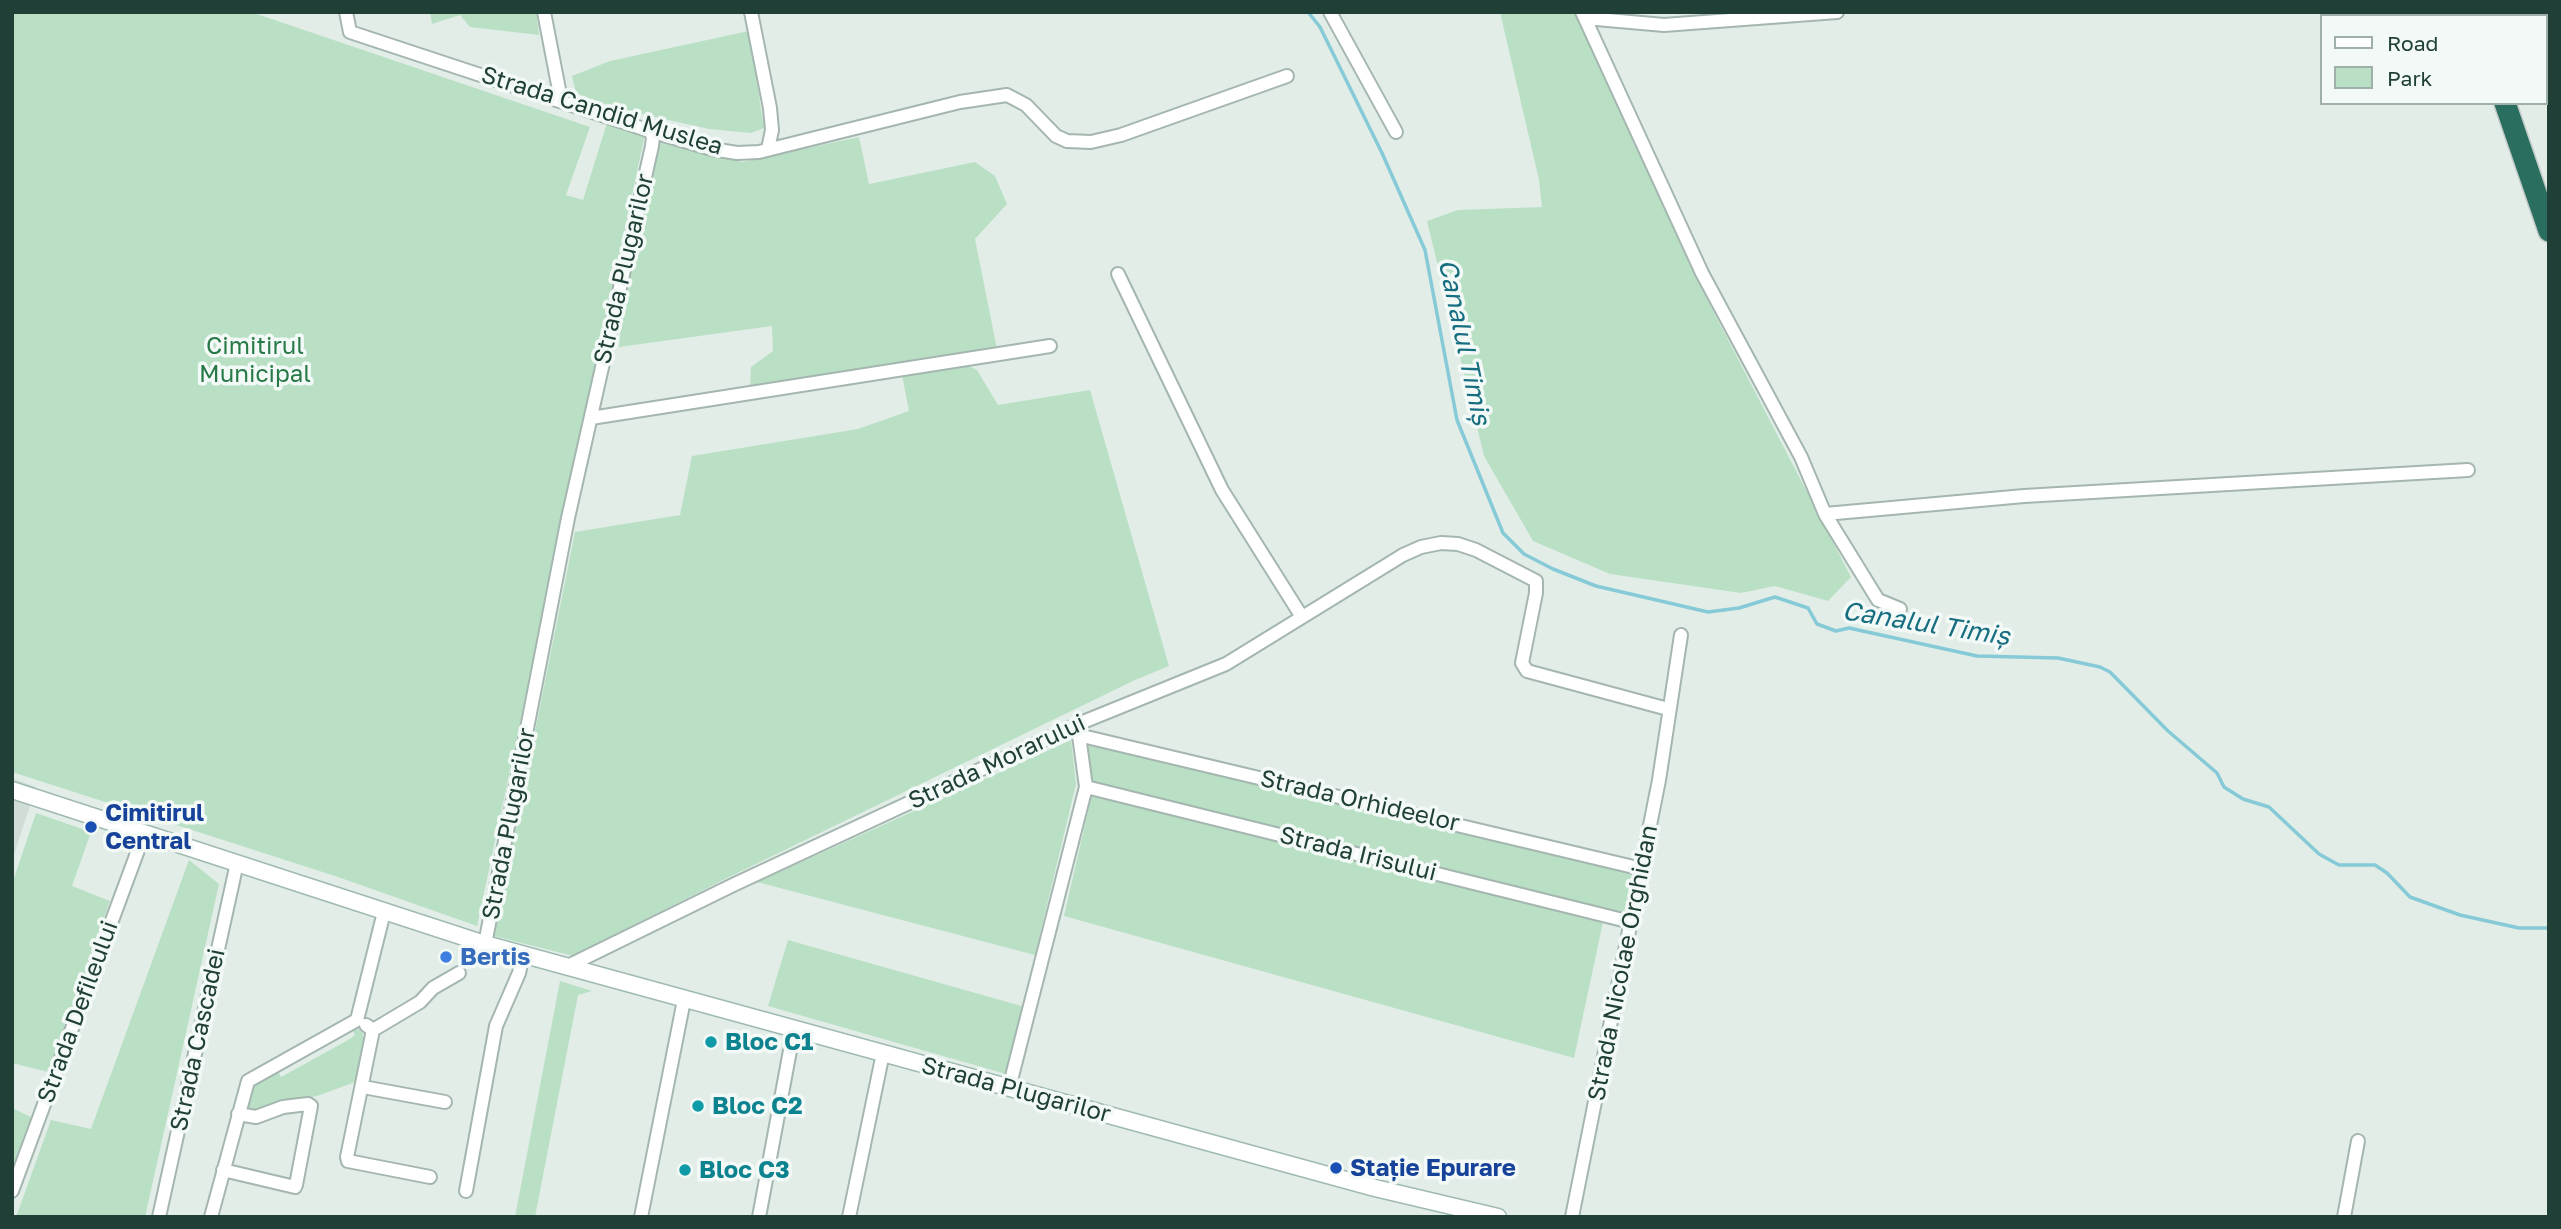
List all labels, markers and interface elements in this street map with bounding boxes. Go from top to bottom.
legend [2320,14,2547,105]
text: Road [2387,30,2438,56]
street label: Strada Candid Muslea [478,61,726,161]
text: Park [2387,65,2432,91]
street label: Strada Plugarilor [588,171,660,367]
water label: Canalul Timiș [1431,256,1497,428]
park label: Cimitirul Municipal [199,332,311,388]
water label: Canalul Timiș [1840,595,2012,653]
street label: Strada Morarului [904,708,1090,816]
street label: Strada Plugarilor [476,726,542,922]
street label: Strada Orhideelor [1258,764,1462,838]
place label: Cimitirul Central [105,799,204,855]
marker: Cimitirul Central [83,819,99,835]
street label: Strada Irisului [1277,821,1439,887]
street label: Strada Nicolae Orghidan [1582,822,1664,1104]
street label: Strada Defileului [32,917,124,1107]
place label: Bertis [460,943,531,971]
street label: Strada Cascadei [165,946,231,1134]
marker: Bertis [438,949,454,965]
place label: Bloc C1 [725,1028,813,1056]
marker: Bloc C1 [703,1034,719,1050]
street label: Strada Plugarilor [918,1051,1114,1129]
place label: Bloc C2 [712,1092,803,1120]
marker: Bloc C2 [690,1098,706,1114]
place label: Stație Epurare [1350,1154,1516,1182]
place label: Bloc C3 [699,1156,790,1184]
marker: Stație Epurare [1328,1160,1344,1176]
marker: Bloc C3 [677,1162,693,1178]

